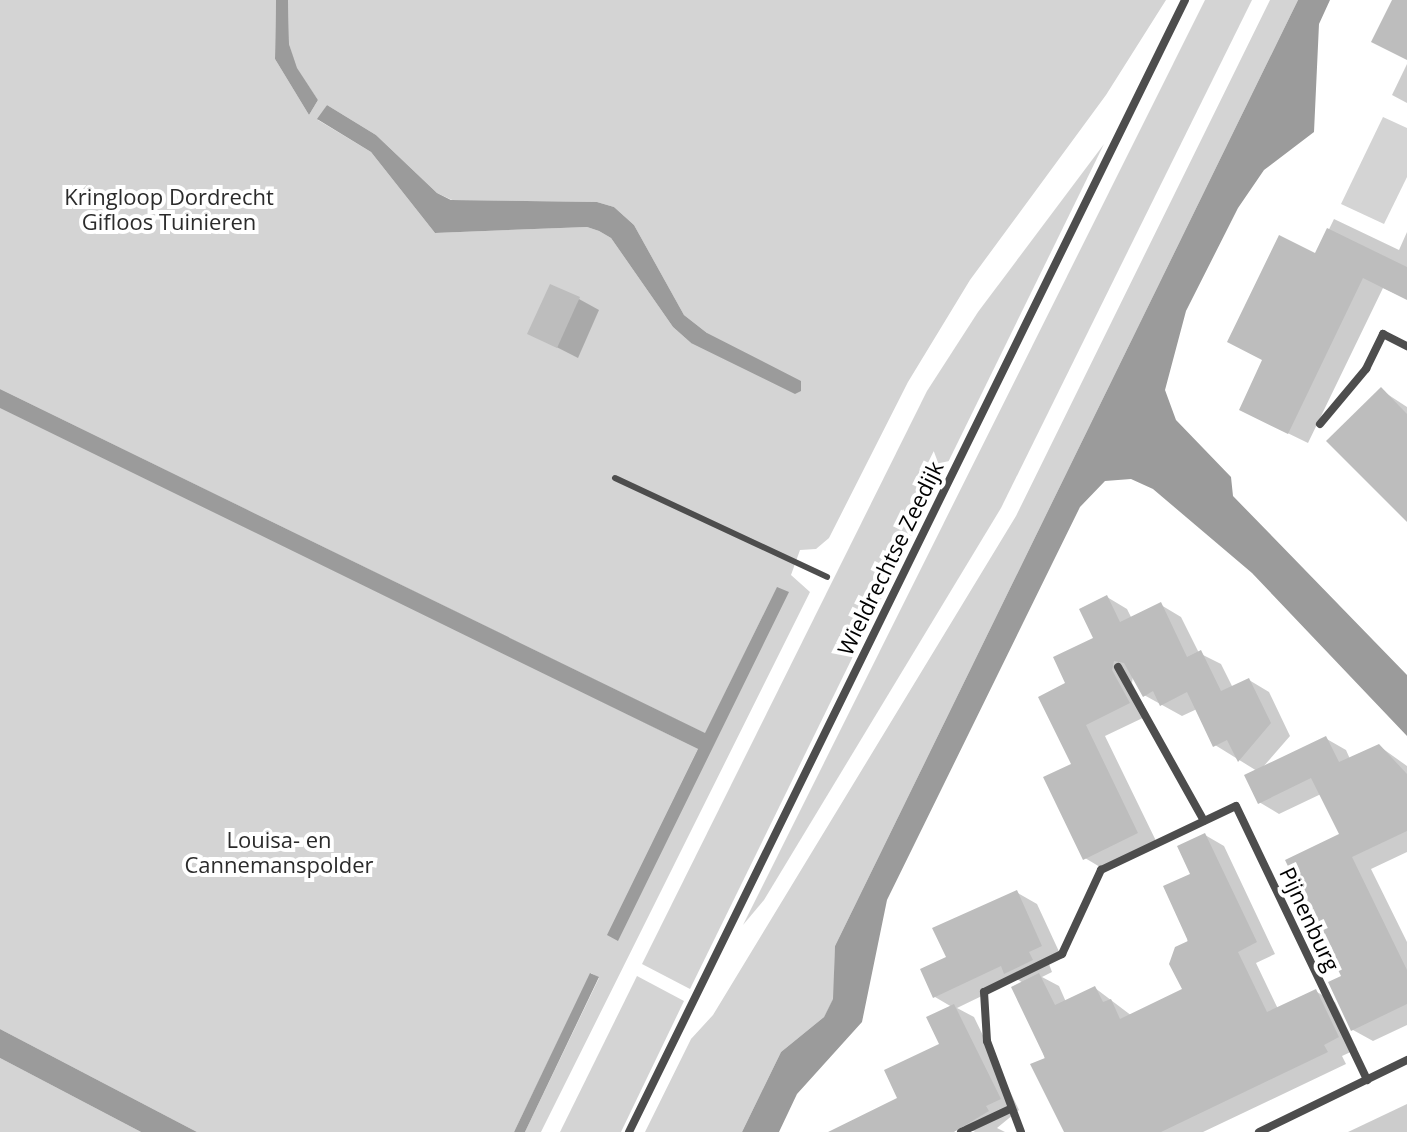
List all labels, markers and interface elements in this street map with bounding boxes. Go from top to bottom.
park label: Kringloop Dordrecht Gifloos Tuinieren [64,183,274,234]
street label: Wieldrechtse Zeedijk [832,457,948,659]
park label: Louisa- en Cannemanspolder [184,826,374,878]
street label: Pijnenburg [1274,863,1346,975]

